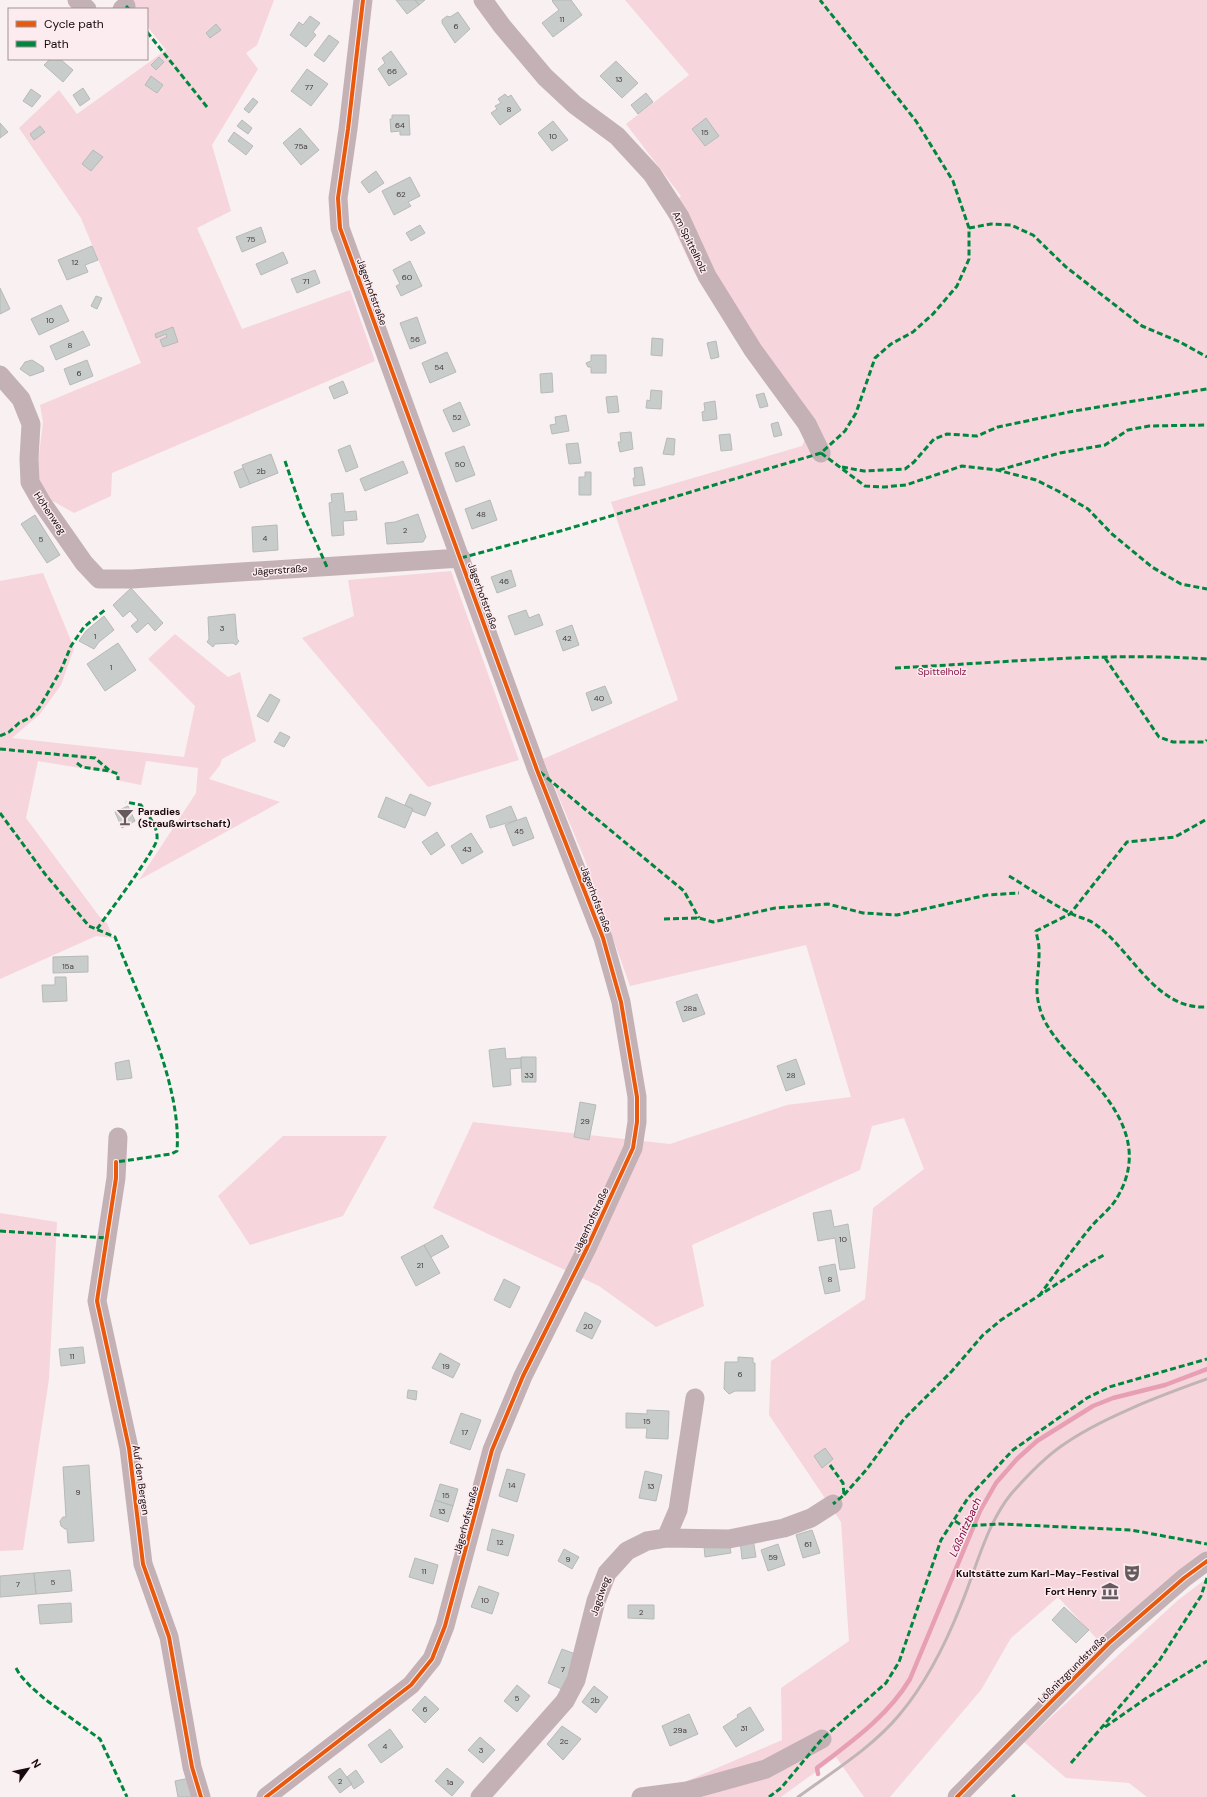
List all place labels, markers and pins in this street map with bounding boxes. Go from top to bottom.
place label: Paradies (Straußwirtschaft) [138,805,231,830]
bar icon: Paradies (Straußwirtschaft) [115,807,135,827]
theatre icon: Kultstätte zum Karl-May-Festival [1122,1563,1142,1583]
place label: Kultstätte zum Karl-May-Festival [956,1567,1119,1580]
museum icon: Fort Henry [1100,1581,1120,1601]
place label: Fort Henry [1045,1585,1097,1598]

